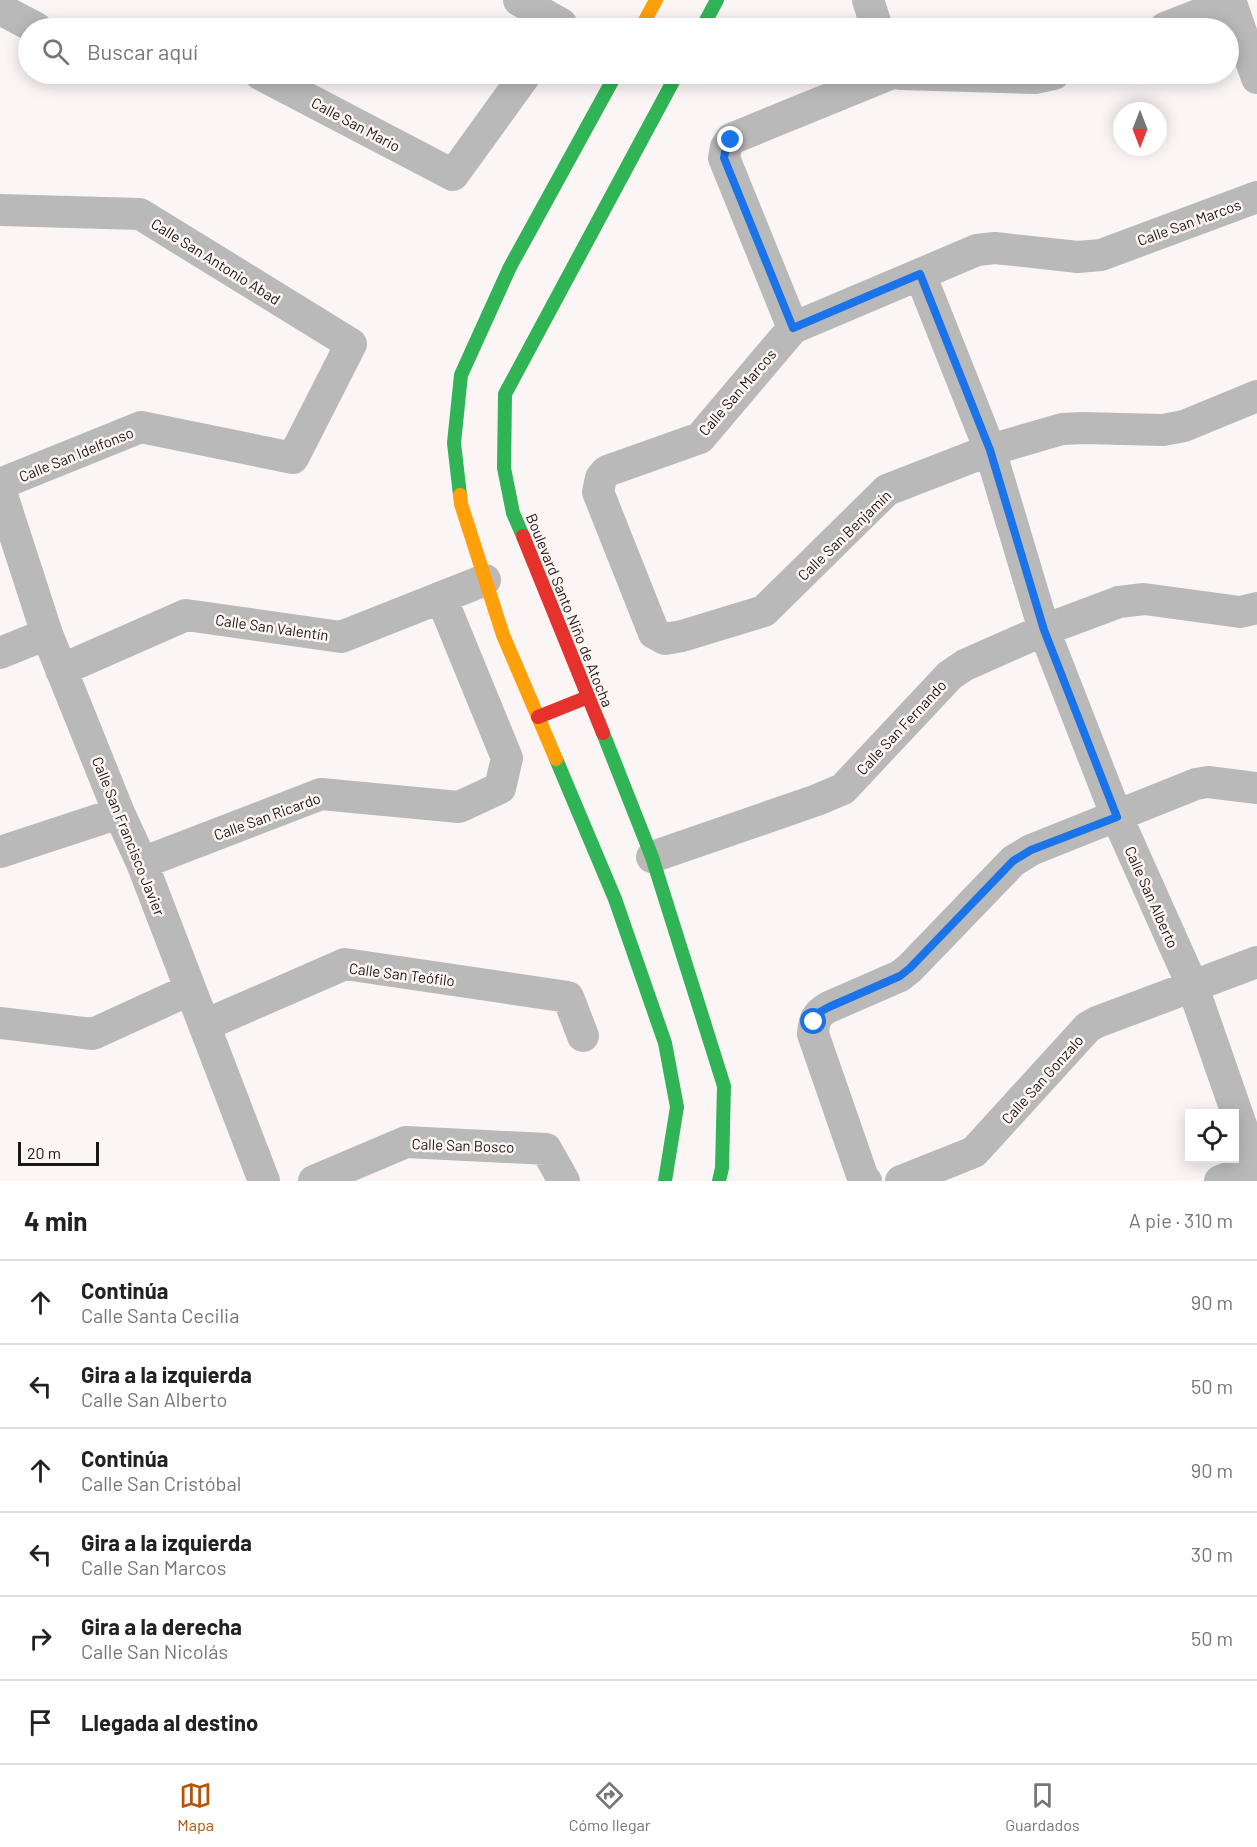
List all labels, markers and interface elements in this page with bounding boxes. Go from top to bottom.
search box [18,18,1239,84]
icon: search [39,35,72,68]
text: Buscar aquí [87,38,198,64]
street label: Calle San Mario [309,93,403,155]
north arrow [1113,102,1167,156]
route end [717,126,743,152]
street label: Calle San Marcos [1135,195,1243,249]
street label: Calle San Antonio Abad [148,214,284,308]
street label: Calle San Marcos [694,345,780,439]
street label: Calle San Idelfonso [16,423,136,485]
street label: Calle San Benjamín [794,486,894,584]
street label: Boulevard Santo Niño de Atocha [523,511,617,709]
street label: Calle San Valentín [214,610,330,644]
street label: Calle San Fernando [852,676,950,778]
street label: Calle San Francisco Javier [89,754,169,919]
street label: Calle San Ricardo [211,788,323,844]
street label: Calle San Alberto [1121,843,1183,951]
street label: Calle San Teófilo [348,959,456,989]
route start [800,1008,826,1034]
street label: Calle San Gonzalo [997,1031,1087,1127]
map controls [1185,1109,1239,1163]
button: locate [1185,1109,1239,1163]
street label: Calle San Bosco [411,1134,515,1156]
scale bar [18,1139,99,1166]
text: 20 m [27,1143,61,1162]
text: 4 min [24,1205,88,1236]
text: A pie · 310 m [1129,1208,1233,1232]
text: Continúa [81,1277,168,1303]
icon: ahead [24,1286,57,1319]
text: 90 m [1191,1290,1233,1314]
text: Calle Santa Cecilia [81,1303,239,1327]
text: Gira a la izquierda [81,1361,252,1387]
icon: left [24,1370,57,1403]
text: 50 m [1191,1374,1233,1398]
text: Calle San Alberto [81,1387,227,1411]
text: Continúa [81,1445,168,1471]
icon: ahead [24,1454,57,1487]
text: 90 m [1191,1458,1233,1482]
text: Calle San Cristóbal [81,1471,241,1495]
text: Gira a la izquierda [81,1529,252,1555]
icon: left [24,1538,57,1571]
text: 30 m [1191,1542,1233,1566]
text: Calle San Marcos [81,1555,226,1579]
text: Gira a la derecha [81,1613,242,1639]
icon: right [24,1622,57,1655]
text: 50 m [1191,1626,1233,1650]
text: Calle San Nicolás [81,1639,228,1663]
icon: arrive [24,1706,57,1739]
text: Llegada al destino [81,1709,258,1735]
tab: Mapa [177,1779,214,1834]
tab: Cómo llegar [569,1779,650,1834]
tab: Guardados [1005,1779,1080,1834]

